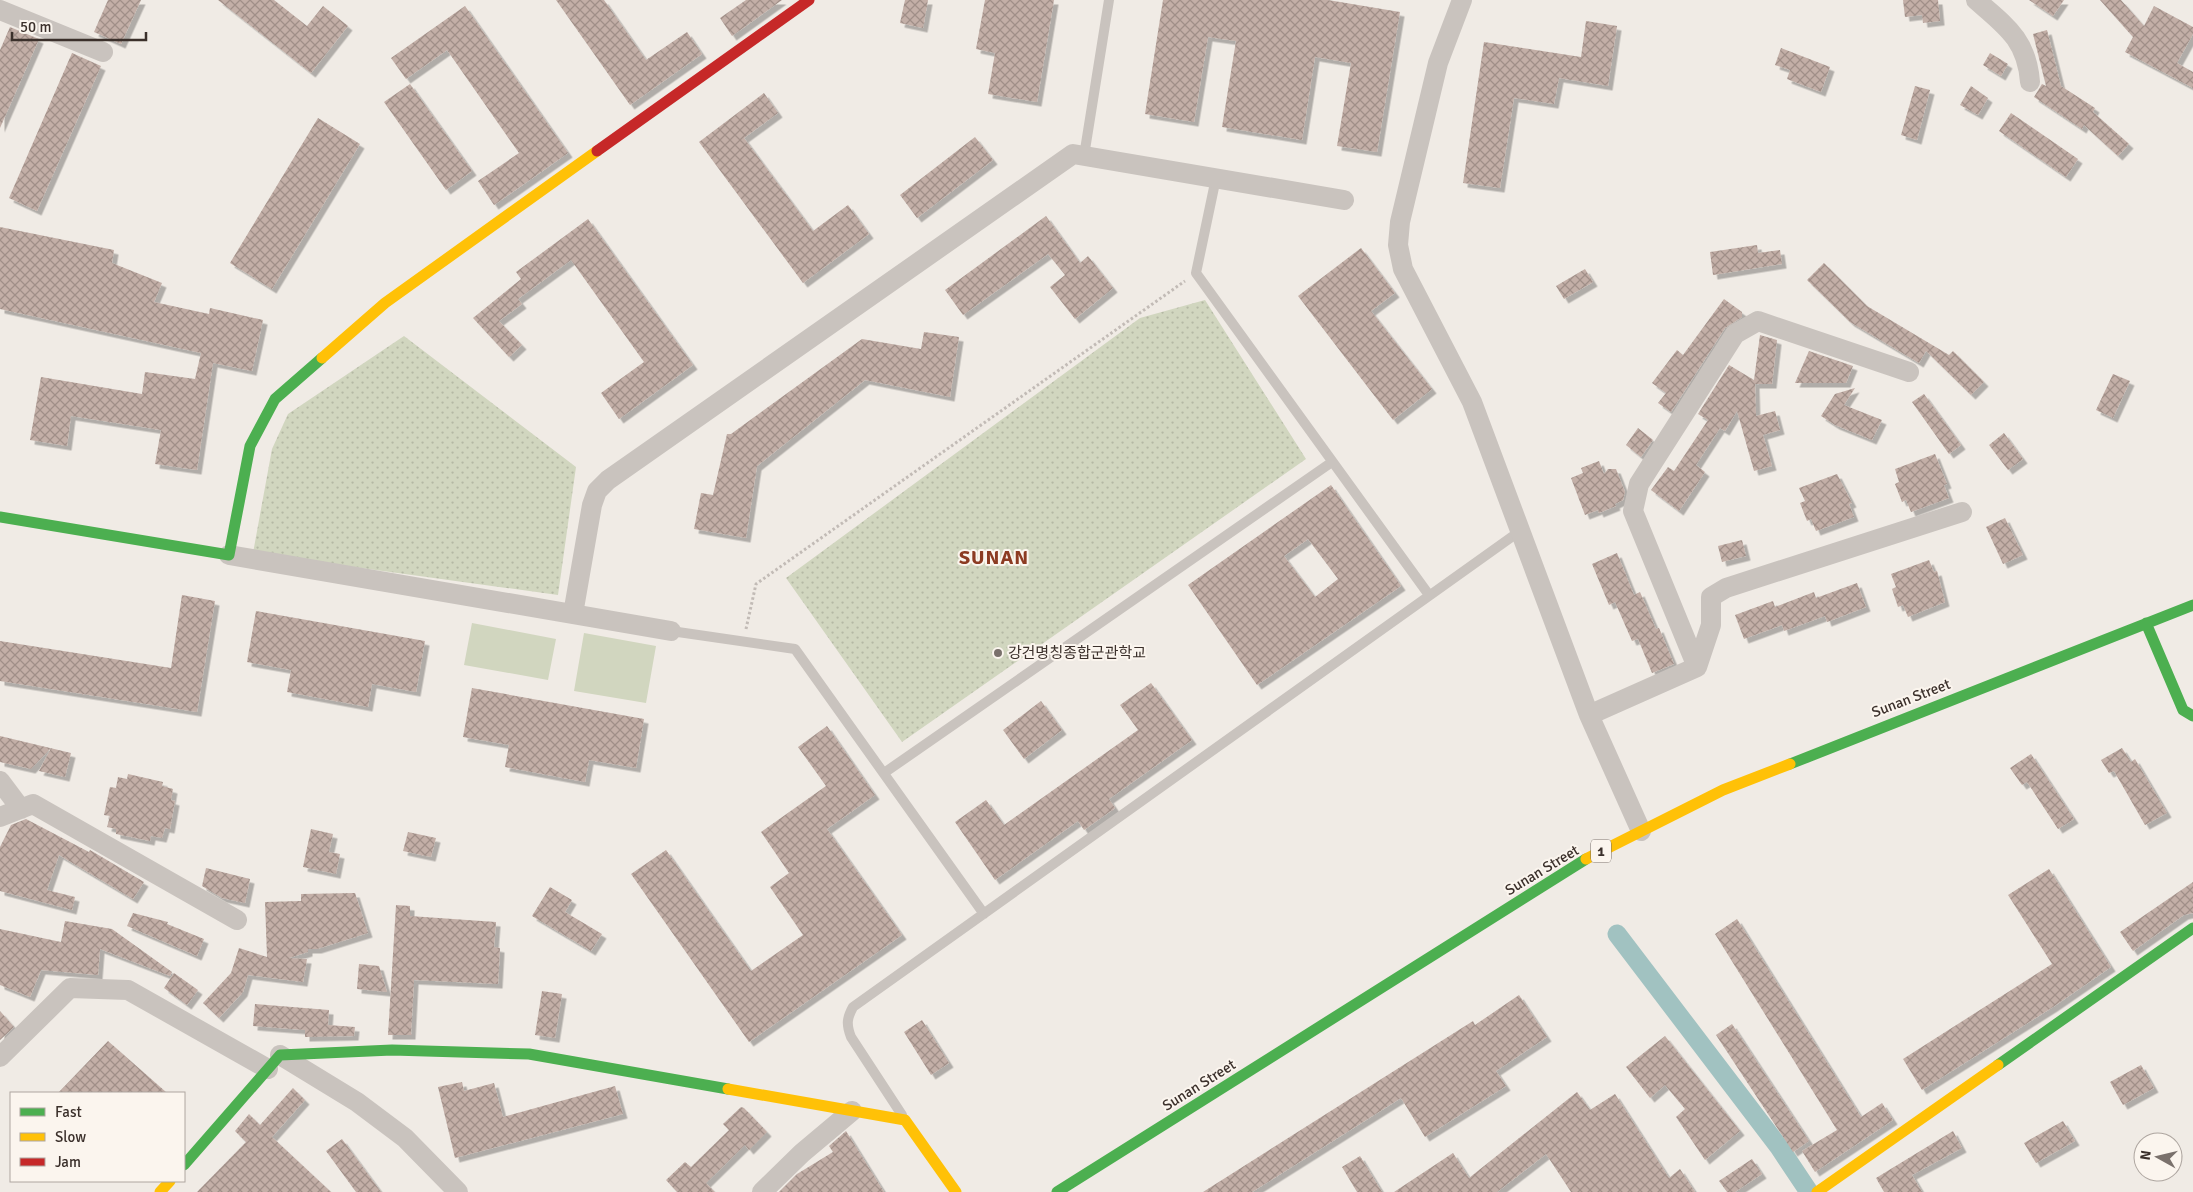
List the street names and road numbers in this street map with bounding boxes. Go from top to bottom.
street label: Sunan Street [1869,675,1953,721]
road number: 1 [1591,839,1611,862]
street label: Sunan Street [1502,841,1582,899]
street label: Sunan Street [1159,1055,1239,1115]

